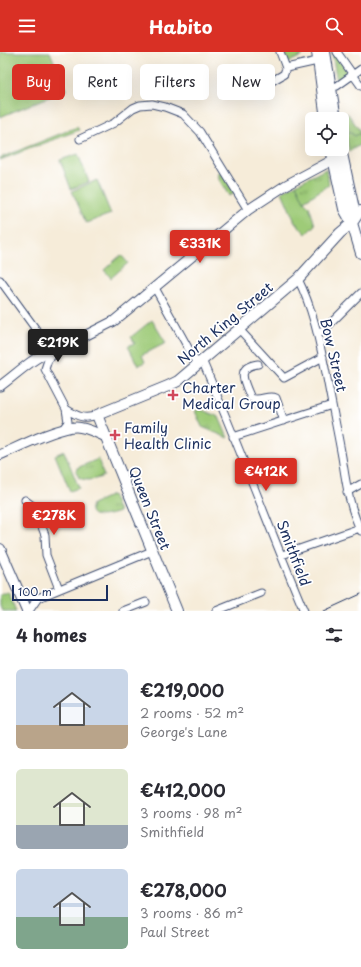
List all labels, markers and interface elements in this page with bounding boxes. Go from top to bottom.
text: Habito [149,13,212,40]
icon: menu [16,15,38,37]
icon: search [323,15,345,37]
chip: Buy [12,64,65,100]
chip: Rent [73,64,132,100]
chip: Filters [140,64,209,100]
chip: New [217,64,275,100]
map controls [305,112,349,156]
button: locate [305,112,349,156]
pin: €331K [172,230,228,264]
text: €331K [179,233,221,252]
street label: North King Street [173,277,278,369]
street label: Bow Street [315,316,353,394]
pin: €219K [30,329,86,363]
text: €219K [37,332,79,351]
place label: Charter Medical Group [182,377,281,414]
marker: Charter Medical Group [167,389,179,401]
place label: Family Health Clinic [124,417,211,454]
marker: Family Health Clinic [109,429,121,441]
pin: €412K [238,458,294,492]
text: €412K [244,461,288,480]
street label: Queen Street [124,463,176,553]
pin: €278K [26,502,82,536]
text: €278K [32,505,76,524]
street label: Smithfield [272,517,316,589]
scale bar [12,583,108,602]
text: 100 m [18,583,52,600]
text: 4 homes [16,622,87,648]
icon: filters [323,624,345,646]
text: €219,000 [140,677,224,703]
icon: home [48,685,96,733]
text: 2 rooms · 52 m² [140,703,244,722]
text: George's Lane [140,722,227,741]
text: €412,000 [140,777,226,803]
icon: home [48,785,96,833]
text: 3 rooms · 98 m² [140,803,242,822]
text: Smithfield [140,822,204,841]
text: €278,000 [140,877,227,903]
icon: home [48,885,96,933]
text: 3 rooms · 86 m² [140,903,243,922]
text: Paul Street [140,922,209,941]

